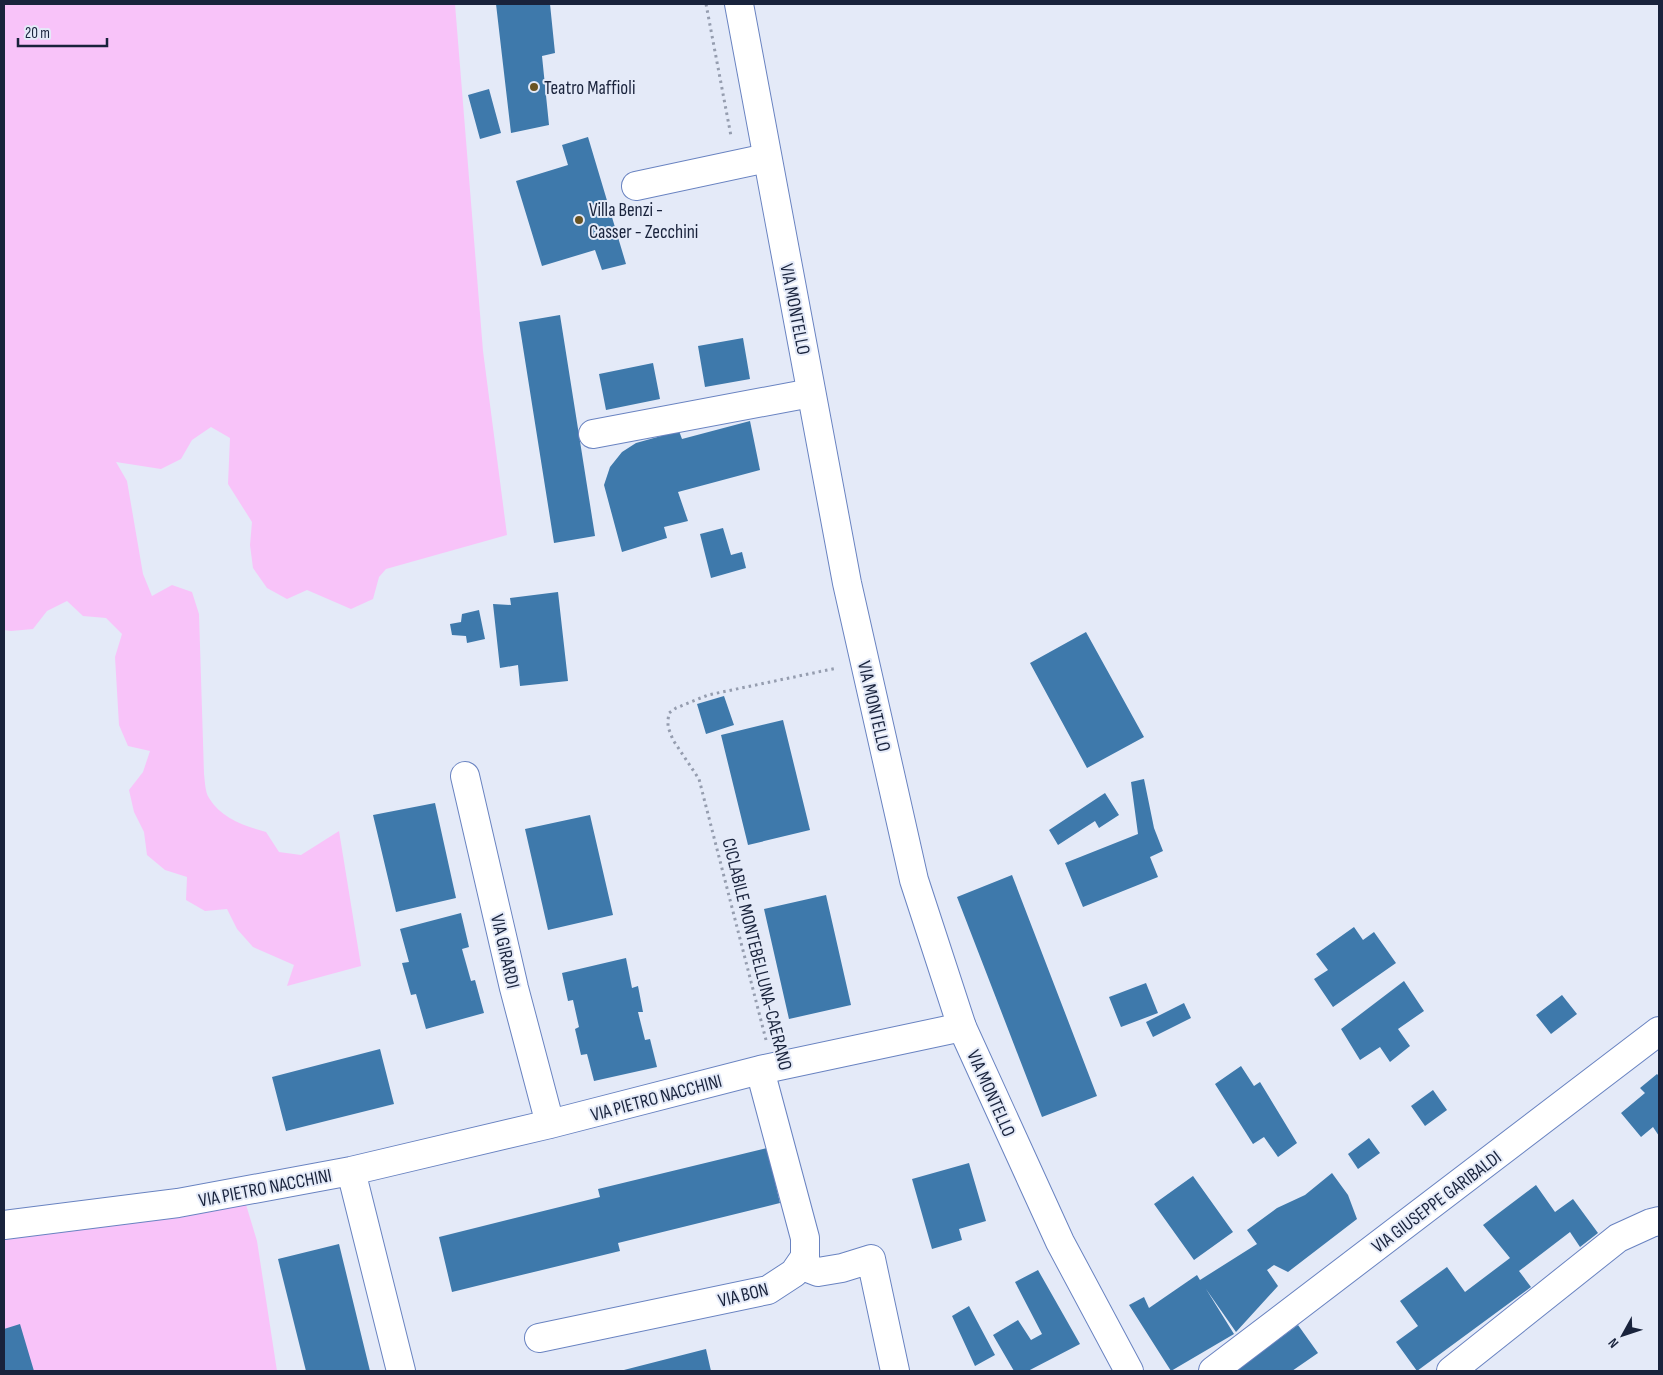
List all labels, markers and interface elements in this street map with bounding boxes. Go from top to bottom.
scale bar [18,15,106,47]
text: 20 m [25,24,50,43]
place label: Teatro Maffioli [544,77,636,100]
marker: Teatro Maffioli [528,81,540,93]
place label: Villa Benzi - Casser - Zecchini [589,199,698,244]
marker: Villa Benzi - Casser - Zecchini [573,214,585,226]
street label: VIA MONTELLO [774,262,815,357]
street label: VIA MONTELLO [852,659,895,754]
street label: CICLABILE MONTEBELLUNA-CAERANO [717,836,797,1073]
street label: VIA GIRARDI [485,912,524,991]
street label: VIA MONTELLO [961,1047,1020,1141]
street label: VIA PIETRO NACCHINI [588,1070,725,1127]
street label: VIA GIUSEPPE GARIBALDI [1368,1146,1506,1258]
street label: VIA PIETRO NACCHINI [197,1164,334,1213]
street label: VIA BON [716,1278,771,1313]
north arrow [1598,1310,1648,1360]
text: N [1605,1335,1622,1351]

